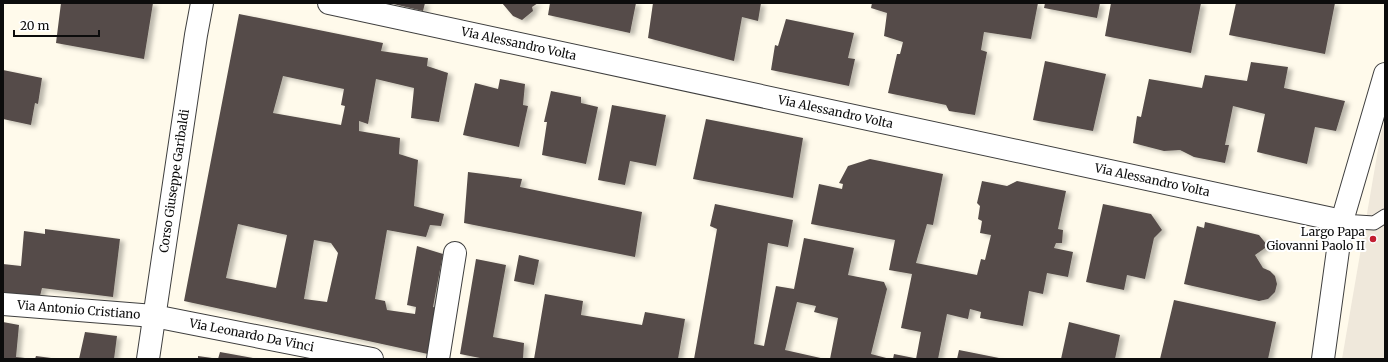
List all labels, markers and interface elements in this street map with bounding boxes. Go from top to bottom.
scale bar [14,12,99,38]
text: 20 m [20,18,49,33]
street label: Via Alessandro Volta [459,23,578,63]
street label: Via Alessandro Volta [776,92,895,131]
street label: Corso Giuseppe Garibaldi [156,108,192,254]
street label: Via Alessandro Volta [1092,160,1212,199]
place label: Largo Papa Giovanni Paolo II [1266,224,1366,253]
marker: Largo Papa Giovanni Paolo II [1368,234,1378,244]
street label: Via Antonio Cristiano [16,297,141,322]
street label: Via Leonardo Da Vinci [187,315,316,354]

